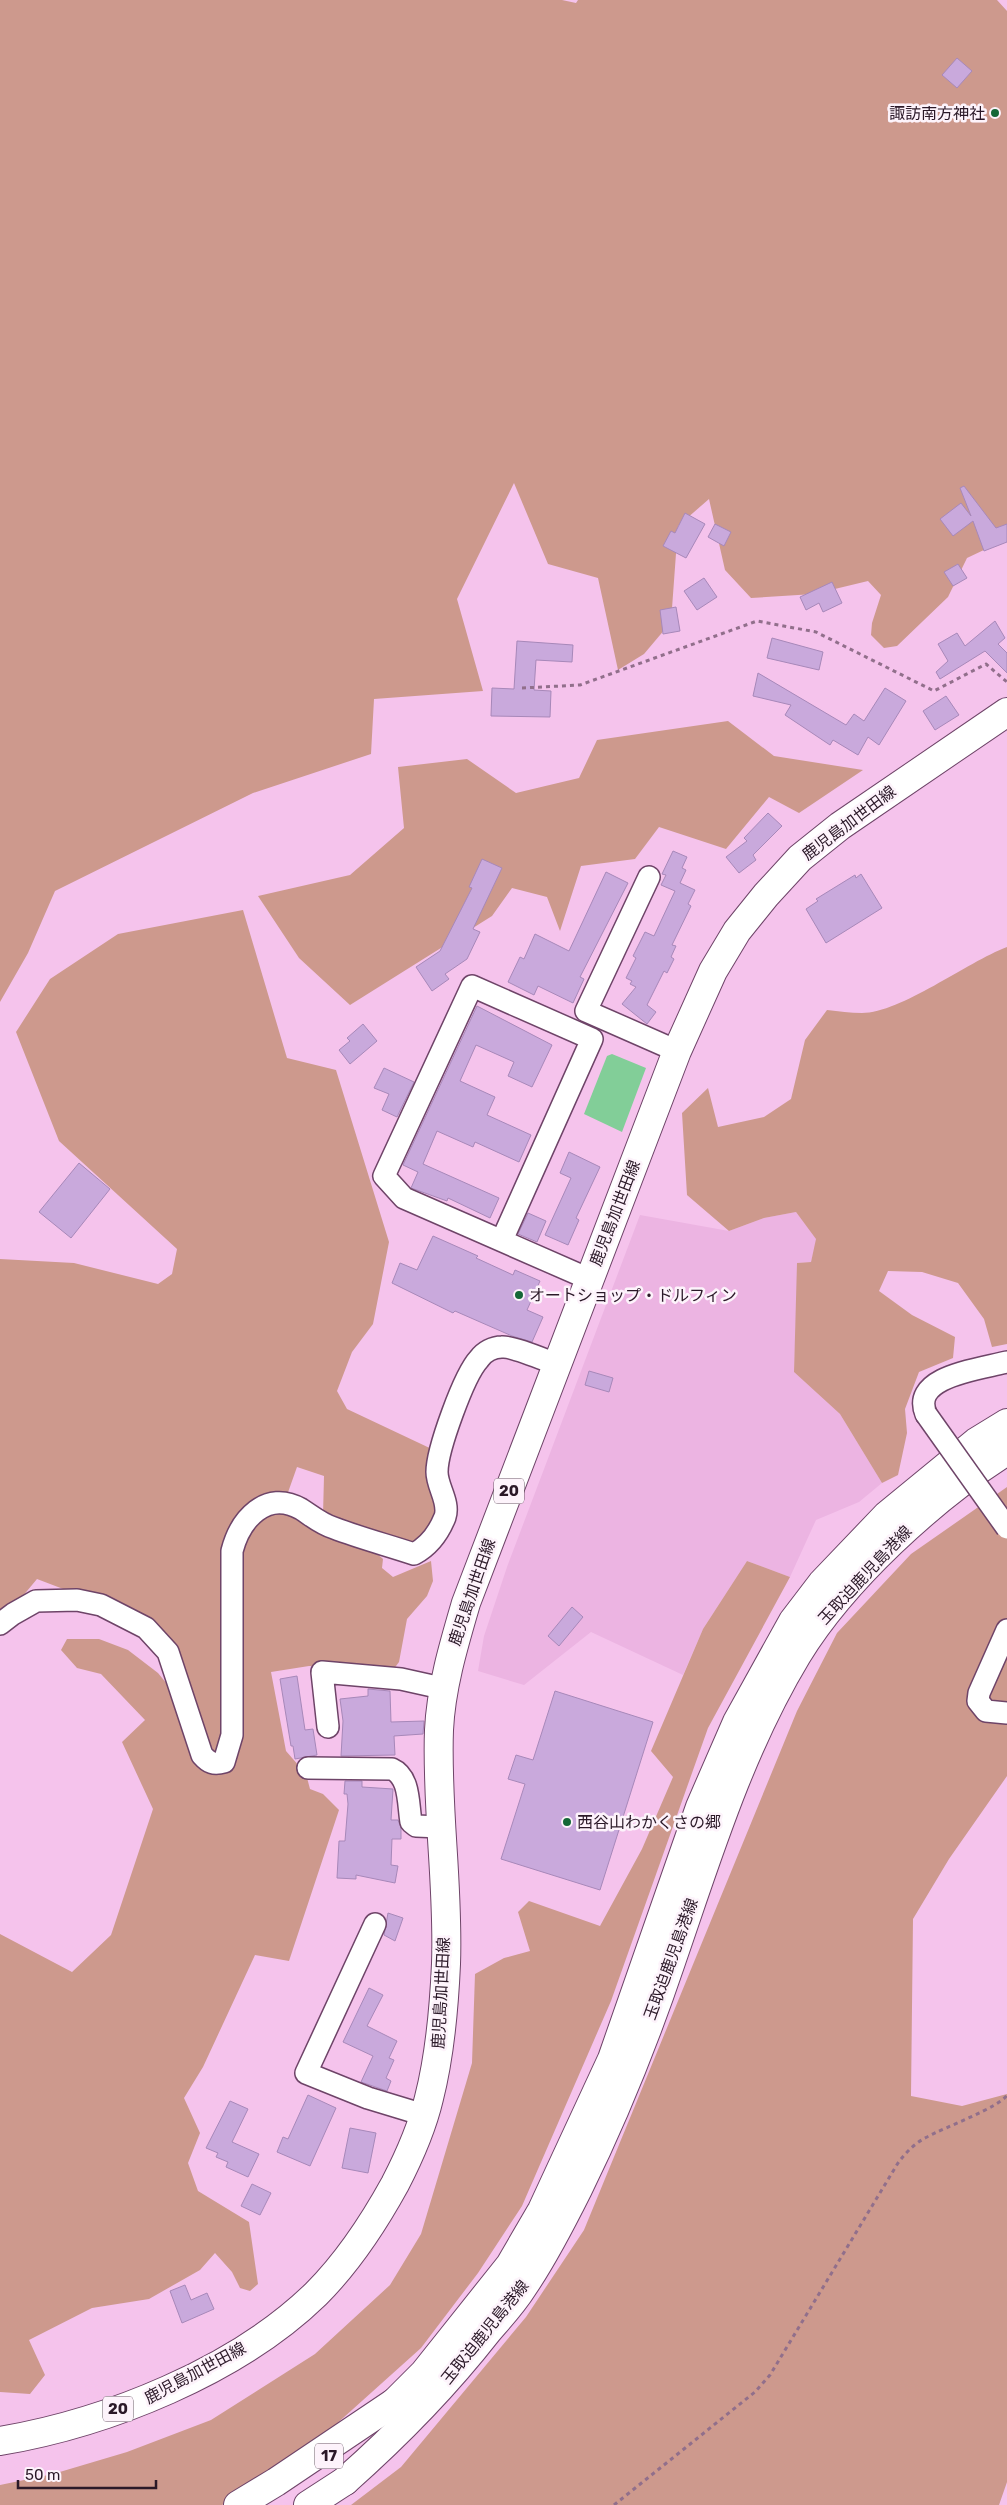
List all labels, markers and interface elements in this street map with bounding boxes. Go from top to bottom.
place label: 諏訪南方神社 [889,104,985,123]
marker: 諏訪南方神社 [989,107,1001,119]
street label: 鹿児島加世田線 [799,782,899,864]
street label: 鹿児島加世田線 [586,1157,644,1269]
place label: オートショップ・ドルフィン [529,1286,737,1305]
marker: オートショップ・ドルフィン [513,1289,525,1301]
road number: 20 [494,1478,524,1504]
street label: 玉取迫鹿児島港線 [814,1522,916,1628]
street label: 鹿児島加世田線 [445,1536,499,1648]
place label: 西谷山わかくさの郷 [577,1813,721,1832]
marker: 西谷山わかくさの郷 [561,1816,573,1828]
street label: 玉取迫鹿児島港線 [640,1896,702,2022]
street label: 鹿児島加世田線 [429,1937,453,2049]
street label: 玉取迫鹿児島港線 [437,2276,533,2388]
street label: 鹿児島加世田線 [141,2338,249,2408]
road number: 20 [103,2396,133,2422]
road number: 17 [315,2444,343,2468]
scale bar [18,2458,155,2490]
text: 50 m [25,2466,60,2484]

